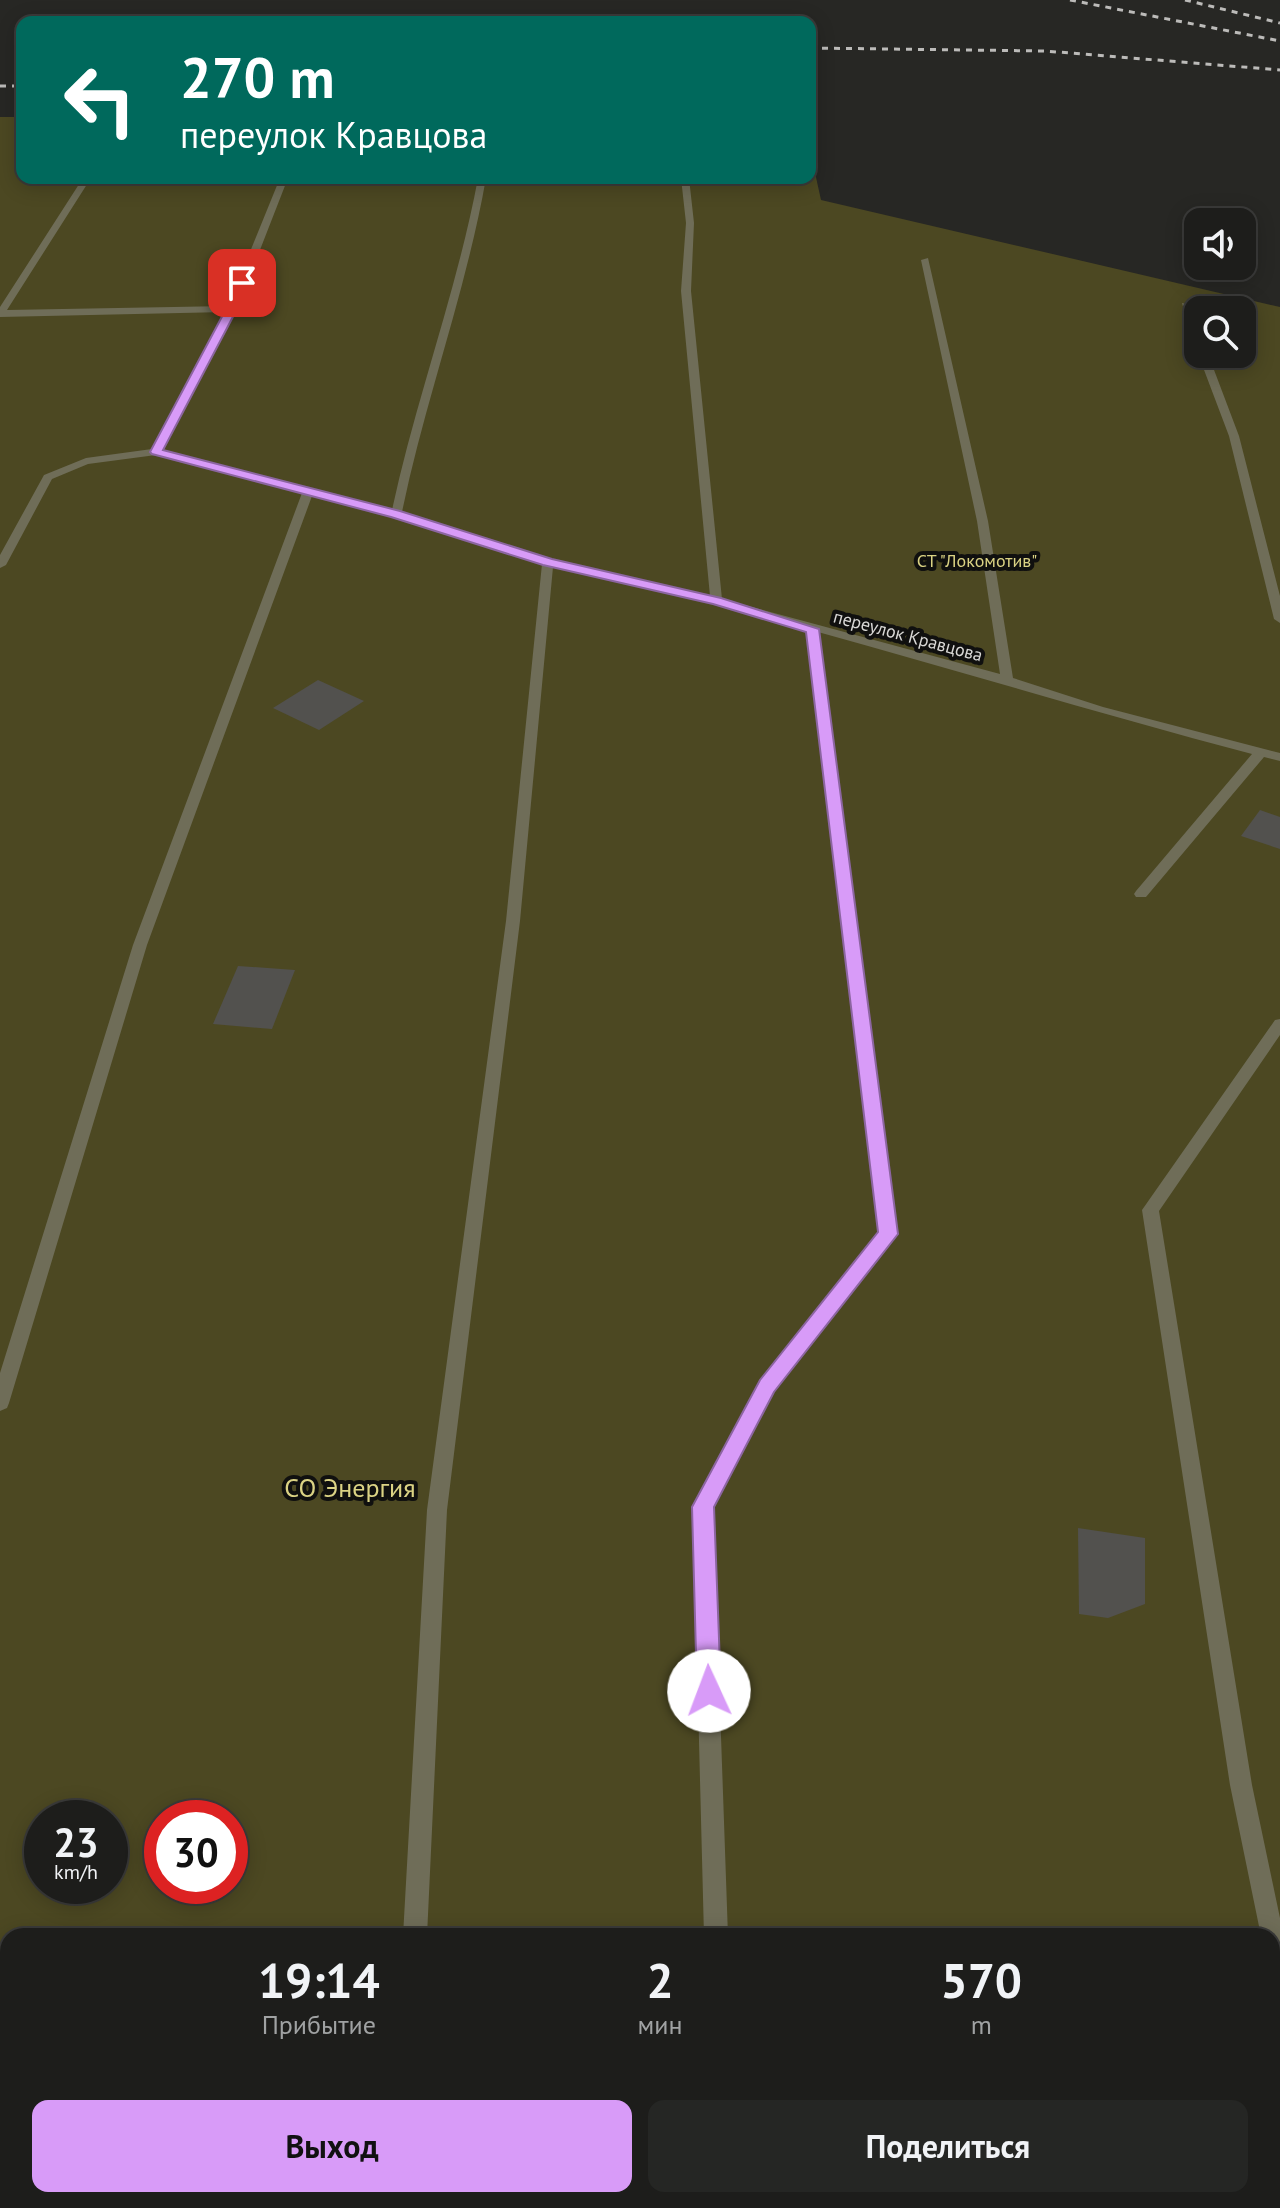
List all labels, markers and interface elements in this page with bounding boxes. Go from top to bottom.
text: 270 m [180,41,335,113]
icon: left [48,48,152,152]
text: переулок Кравцова [180,111,487,158]
map controls [1184,208,1256,368]
button: sound [1184,208,1256,280]
pin [208,249,276,317]
icon: arrive [220,261,264,305]
button: search [1184,296,1256,368]
park label: СТ "Локомотив" [917,549,1037,572]
street label: переулок Кравцова [831,605,985,667]
park label: СО Энергия [284,1471,416,1504]
position arrow [667,1649,751,1733]
speed limit sign: 30 [144,1800,248,1904]
text: 23 [53,1816,99,1868]
text: km/h [54,1859,98,1885]
text: 19:14 [258,1949,380,2011]
text: 2 [646,1949,674,2011]
text: 570 [940,1949,1022,2011]
text: Прибытие [262,2008,376,2041]
text: мин [638,2008,683,2041]
text: m [971,2008,992,2041]
button: Выход [32,2100,632,2192]
button: Поделиться [648,2100,1248,2192]

